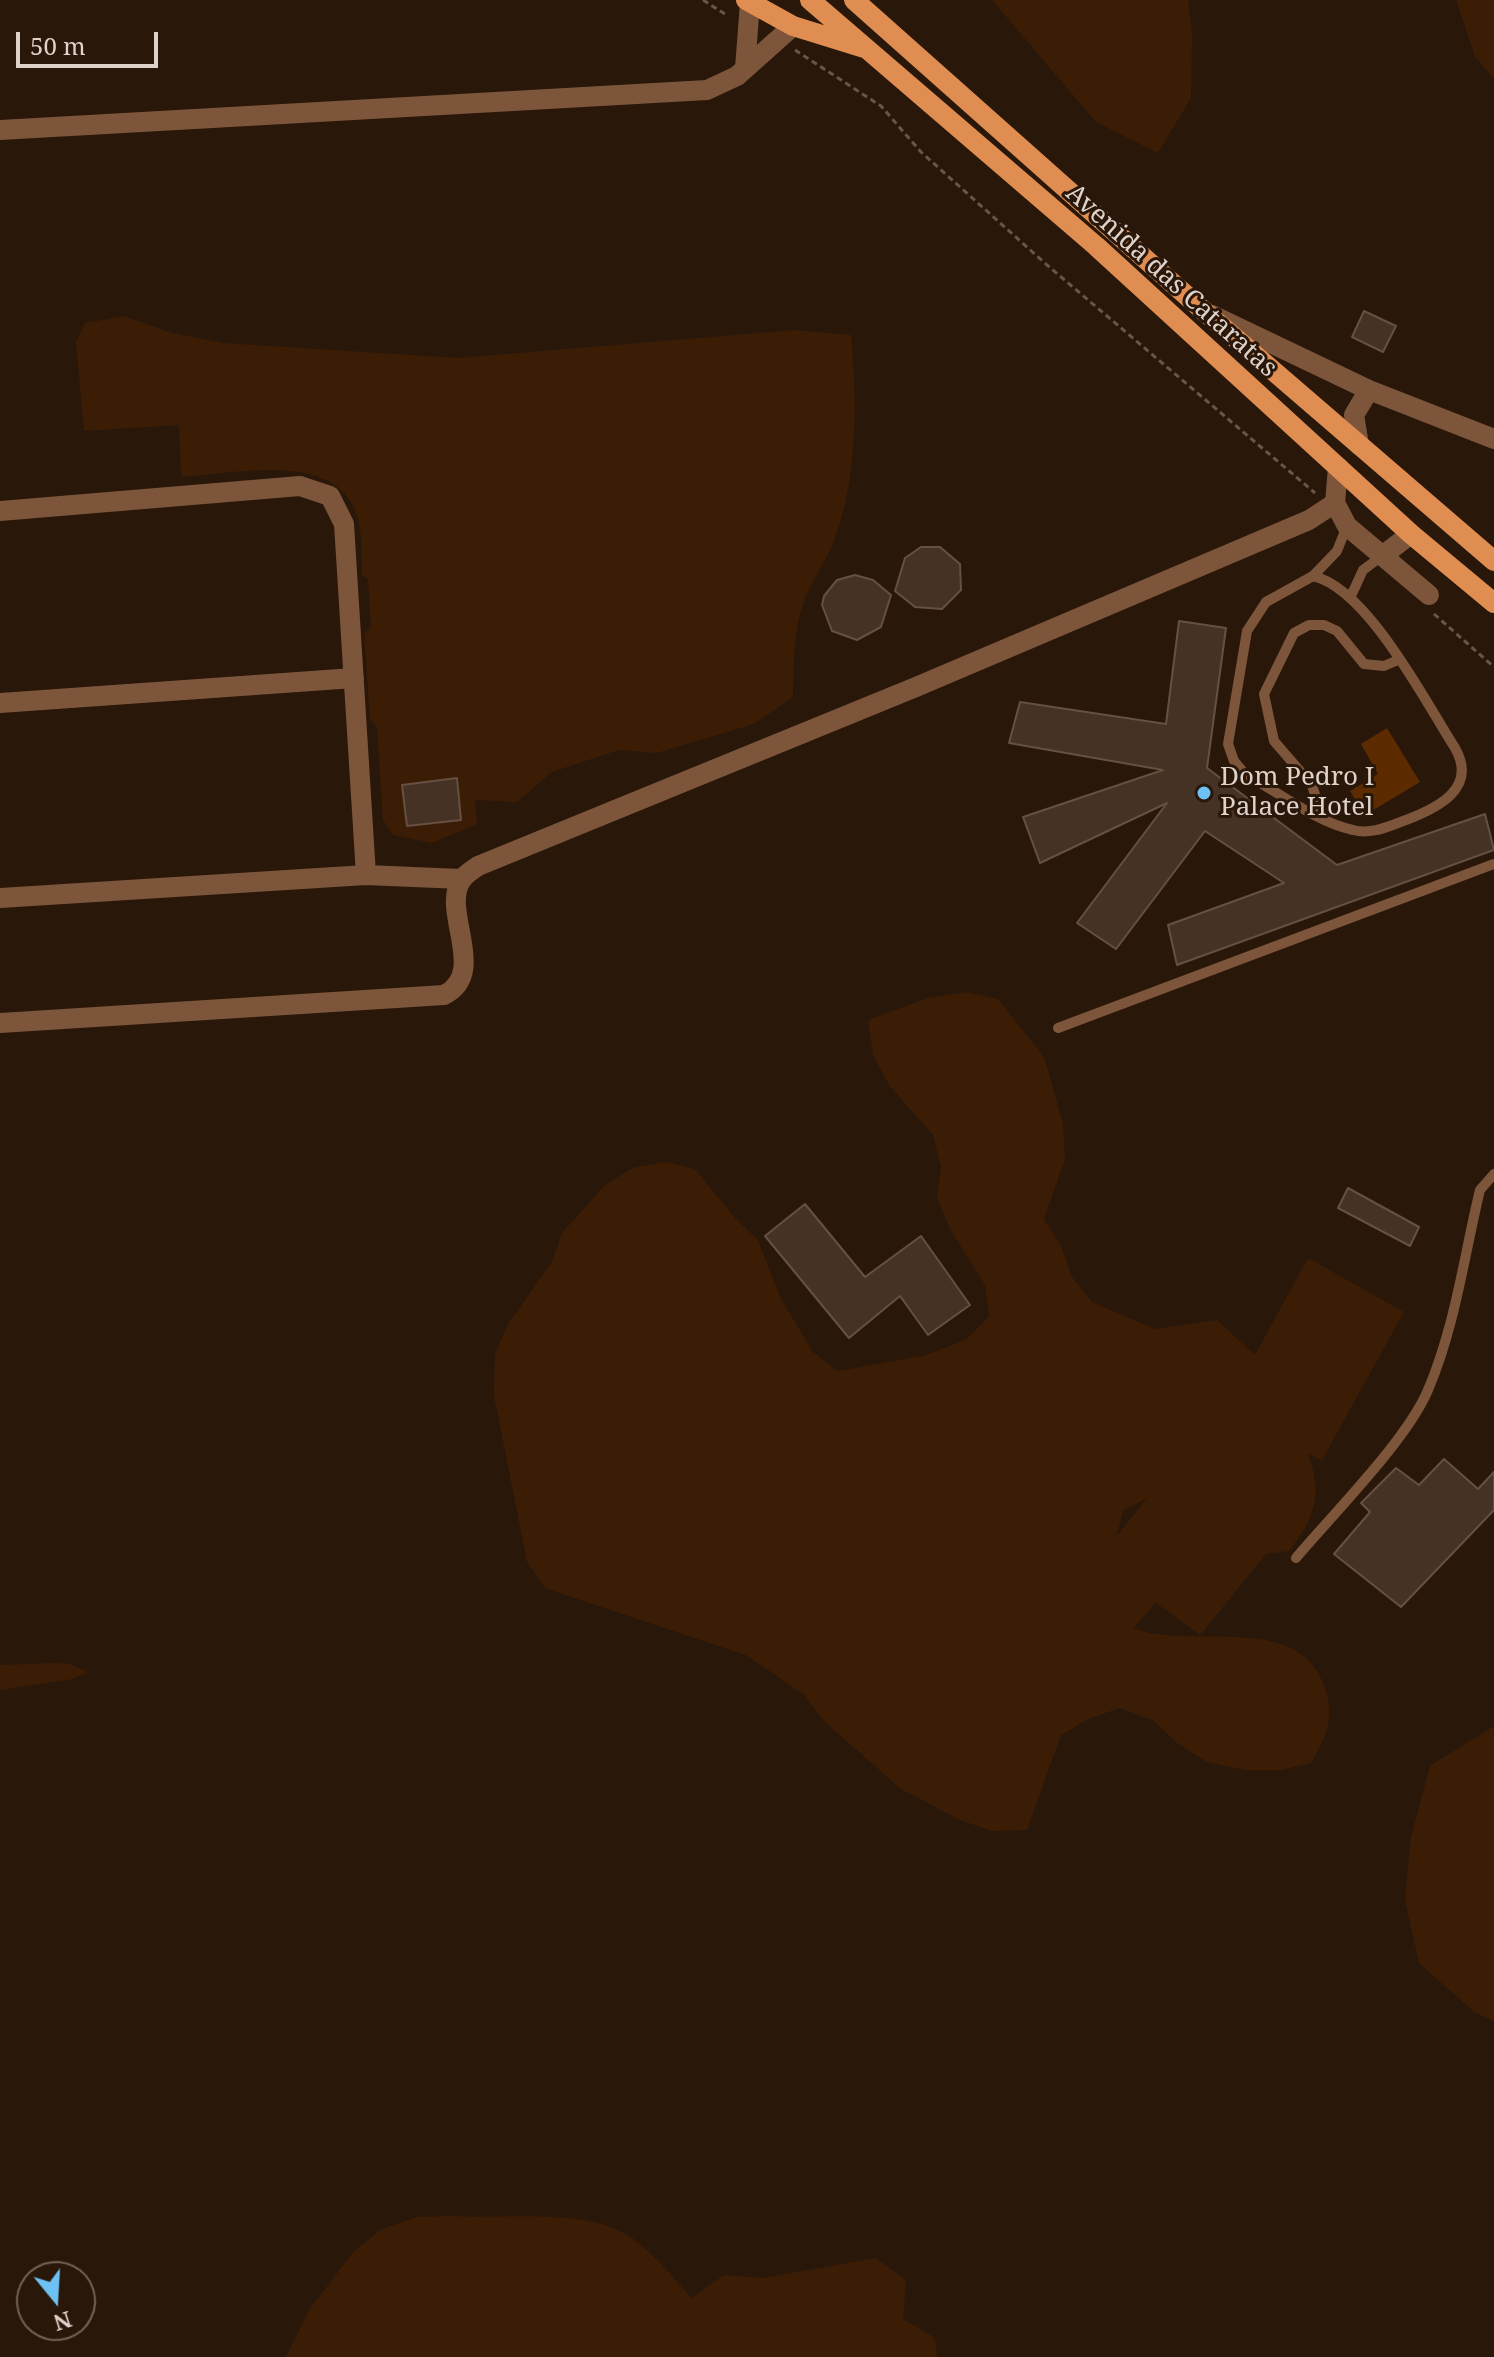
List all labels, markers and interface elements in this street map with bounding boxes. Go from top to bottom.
scale bar [20,16,162,66]
text: 50 m [30,29,86,62]
street label: Avenida das Cataratas [1059,178,1283,384]
place label: Dom Pedro I Palace Hotel [1220,762,1374,824]
marker: Dom Pedro I Palace Hotel [1195,784,1213,802]
north arrow [16,2261,96,2341]
text: N [50,2305,76,2339]

